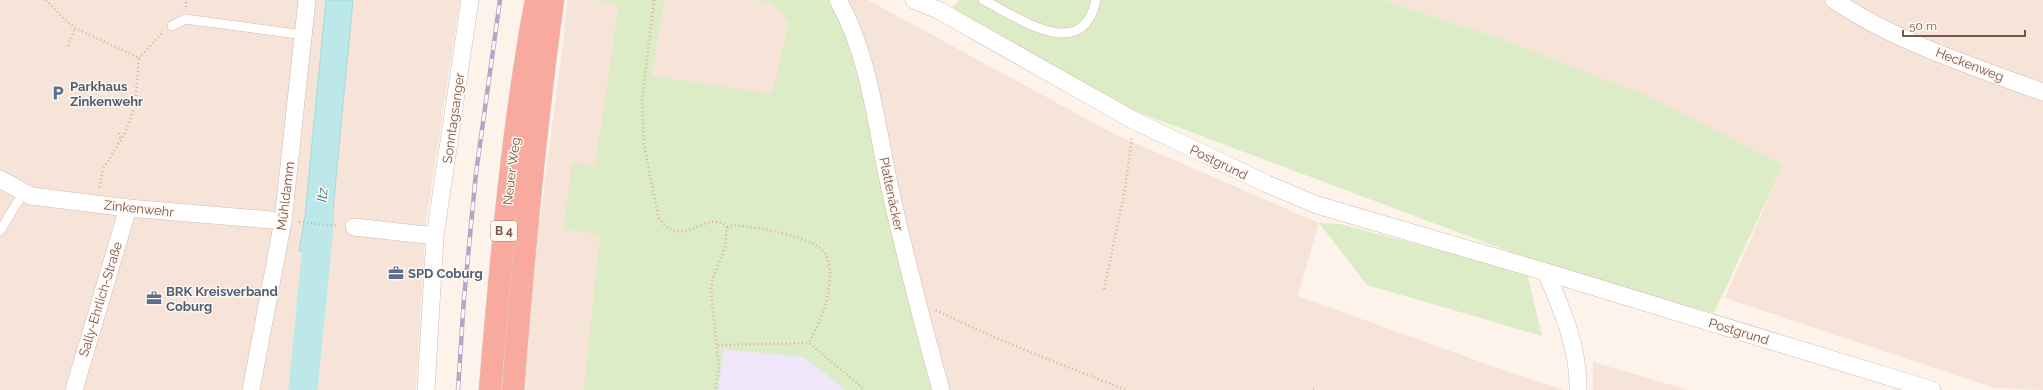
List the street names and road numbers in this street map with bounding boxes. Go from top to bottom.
street label: Heckenweg [1934,45,2006,84]
street label: Sonntagsanger [440,71,467,164]
street label: Neuer Weg [500,136,523,206]
street label: Postgrund [1188,142,1250,183]
street label: Plattenäcker [876,156,907,233]
street label: Mühldamm [274,161,297,231]
street label: Zinkenwehr [103,197,175,220]
road number: B 4 [491,221,517,241]
street label: Sally-Ehrlich-Straße [76,240,125,358]
street label: Postgrund [1707,315,1771,348]

